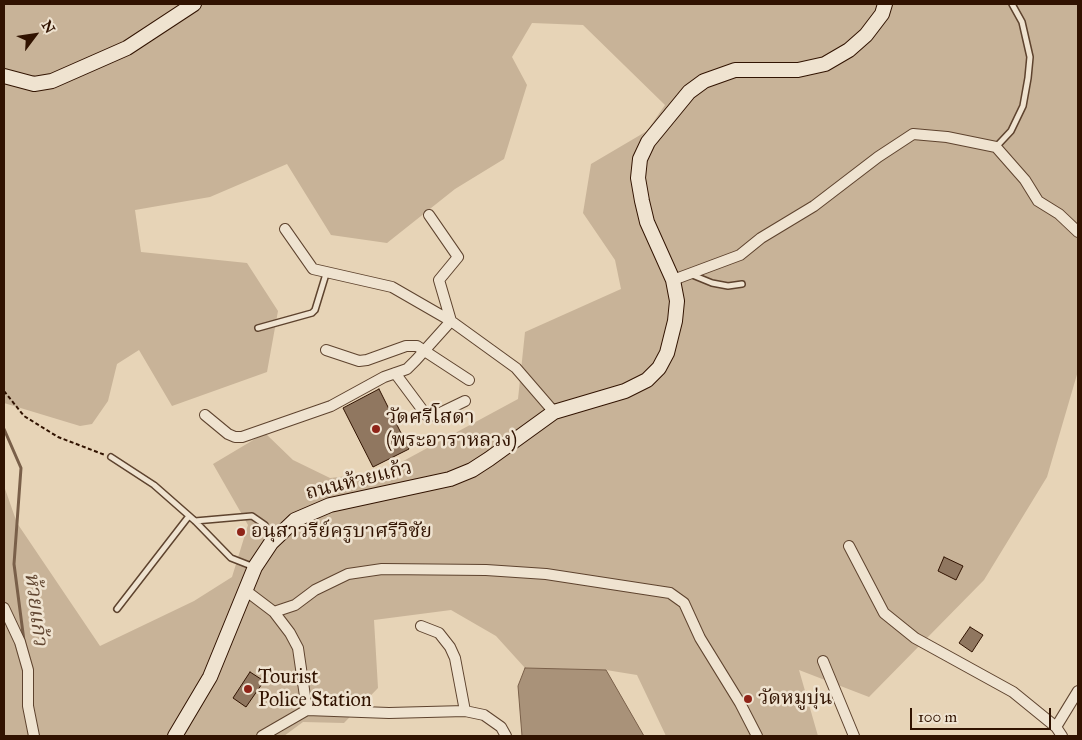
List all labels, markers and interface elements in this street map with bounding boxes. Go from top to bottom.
north arrow [10,10,60,60]
text: N [38,18,59,36]
place label: วัดศรีโสดา (พระอาราหลวง) [386,406,517,453]
marker: วัดศรีโสดา (พระอาราหลวง) [370,423,382,435]
street label: ถนนห้วยแก้ว [303,456,415,506]
place label: อนุสาวรีย์ครูบาศรีวิชัย [251,520,432,544]
marker: อนุสาวรีย์ครูบาศรีวิชัย [235,526,247,538]
water label: ห้วยแก้ว [18,571,52,647]
place label: Tourist Police Station [258,666,372,713]
marker: Tourist Police Station [242,683,254,695]
place label: วัดหมูบุ่น [758,687,832,711]
marker: วัดหมูบุ่น [742,693,754,705]
scale bar [912,698,1053,730]
text: 100 m [918,708,957,726]

